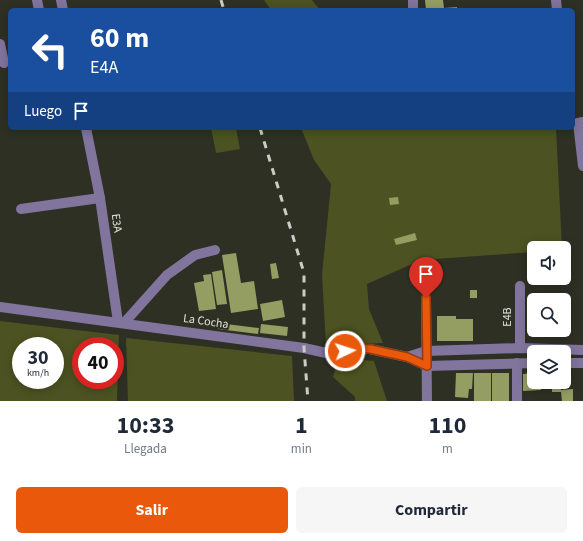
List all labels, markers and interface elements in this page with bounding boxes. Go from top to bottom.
text: 60 m [90,18,149,58]
icon: left [24,24,76,76]
text: E4A [90,55,118,80]
icon: arrive [70,100,92,122]
text: Luego [24,101,62,122]
street label: E3A [107,213,126,234]
map controls [527,241,571,389]
button: sound [527,241,571,285]
pin [409,257,443,298]
icon: arrive [415,263,437,285]
button: search [527,293,571,337]
street label: E4B [499,307,516,327]
street label: La Cocha [182,310,230,333]
position arrow [324,330,366,372]
speed limit sign: 40 [72,337,124,389]
text: 30 [27,344,49,372]
button: layers [527,345,571,389]
text: km/h [27,366,49,380]
text: 10:33 [116,408,174,443]
text: 1 [295,408,308,443]
text: 110 [428,408,466,443]
text: Llegada [124,440,167,458]
text: min [291,440,312,458]
text: m [442,440,453,458]
button: Salir [16,487,288,533]
button: Compartir [296,487,567,533]

